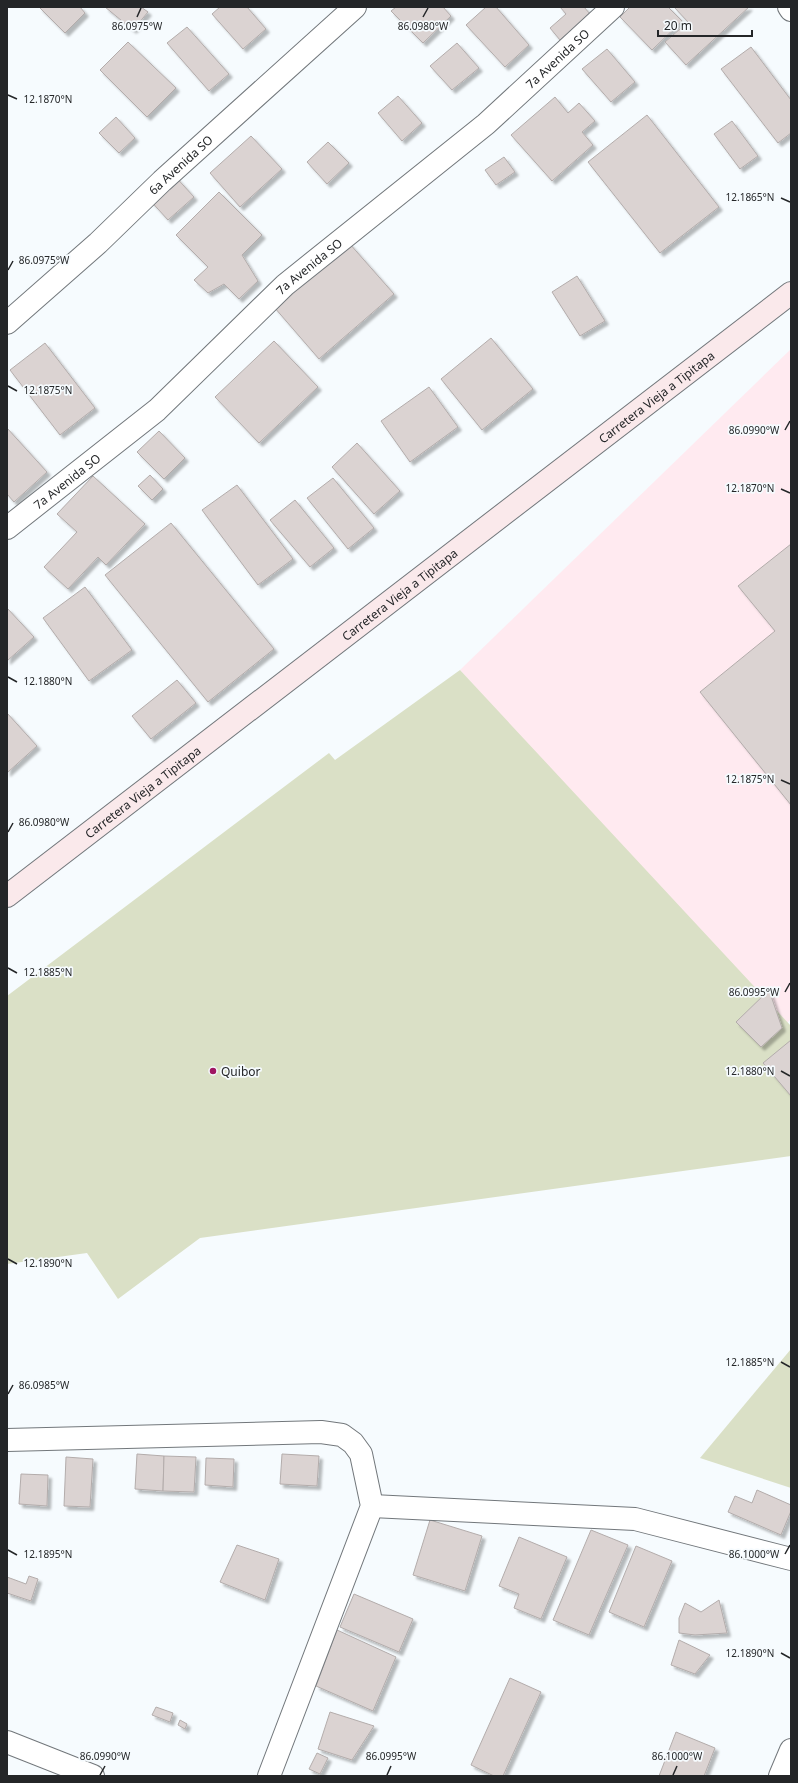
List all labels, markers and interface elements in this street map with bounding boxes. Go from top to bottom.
scale bar [658,12,752,38]
text: 20 m [664,17,692,34]
text: 86.0975°W [112,19,163,33]
text: 86.0980°W [398,19,449,33]
street label: 7a Avenida SO [522,25,593,92]
text: 12.1870°N [24,92,72,106]
street label: 6a Avenida SO [145,131,216,198]
text: 12.1865°N [726,190,774,204]
street label: 7a Avenida SO [272,234,346,298]
text: 86.0975°W [19,253,70,267]
street label: Carretera Vieja a Tipitapa [595,347,718,447]
text: 12.1875°N [24,383,72,397]
text: 86.0990°W [729,423,780,437]
street label: 7a Avenida SO [30,449,104,513]
text: 12.1870°N [726,481,774,495]
street label: Carretera Vieja a Tipitapa [338,544,461,644]
text: 12.1880°N [24,674,72,688]
street label: Carretera Vieja a Tipitapa [81,742,204,842]
text: 12.1875°N [726,772,774,786]
text: 86.0980°W [19,815,70,829]
text: 12.1885°N [24,965,72,979]
text: 86.0995°W [729,985,780,999]
place label: Quibor [221,1063,261,1080]
text: 12.1880°N [726,1064,774,1078]
marker: Quibor [208,1066,218,1076]
text: 12.1890°N [24,1256,72,1270]
text: 12.1885°N [726,1355,774,1369]
text: 86.0985°W [19,1378,70,1392]
text: 12.1895°N [24,1547,72,1561]
text: 86.1000°W [729,1547,780,1561]
text: 12.1890°N [726,1646,774,1660]
text: 86.0990°W [80,1749,131,1763]
text: 86.0995°W [366,1749,417,1763]
text: 86.1000°W [652,1749,703,1763]

